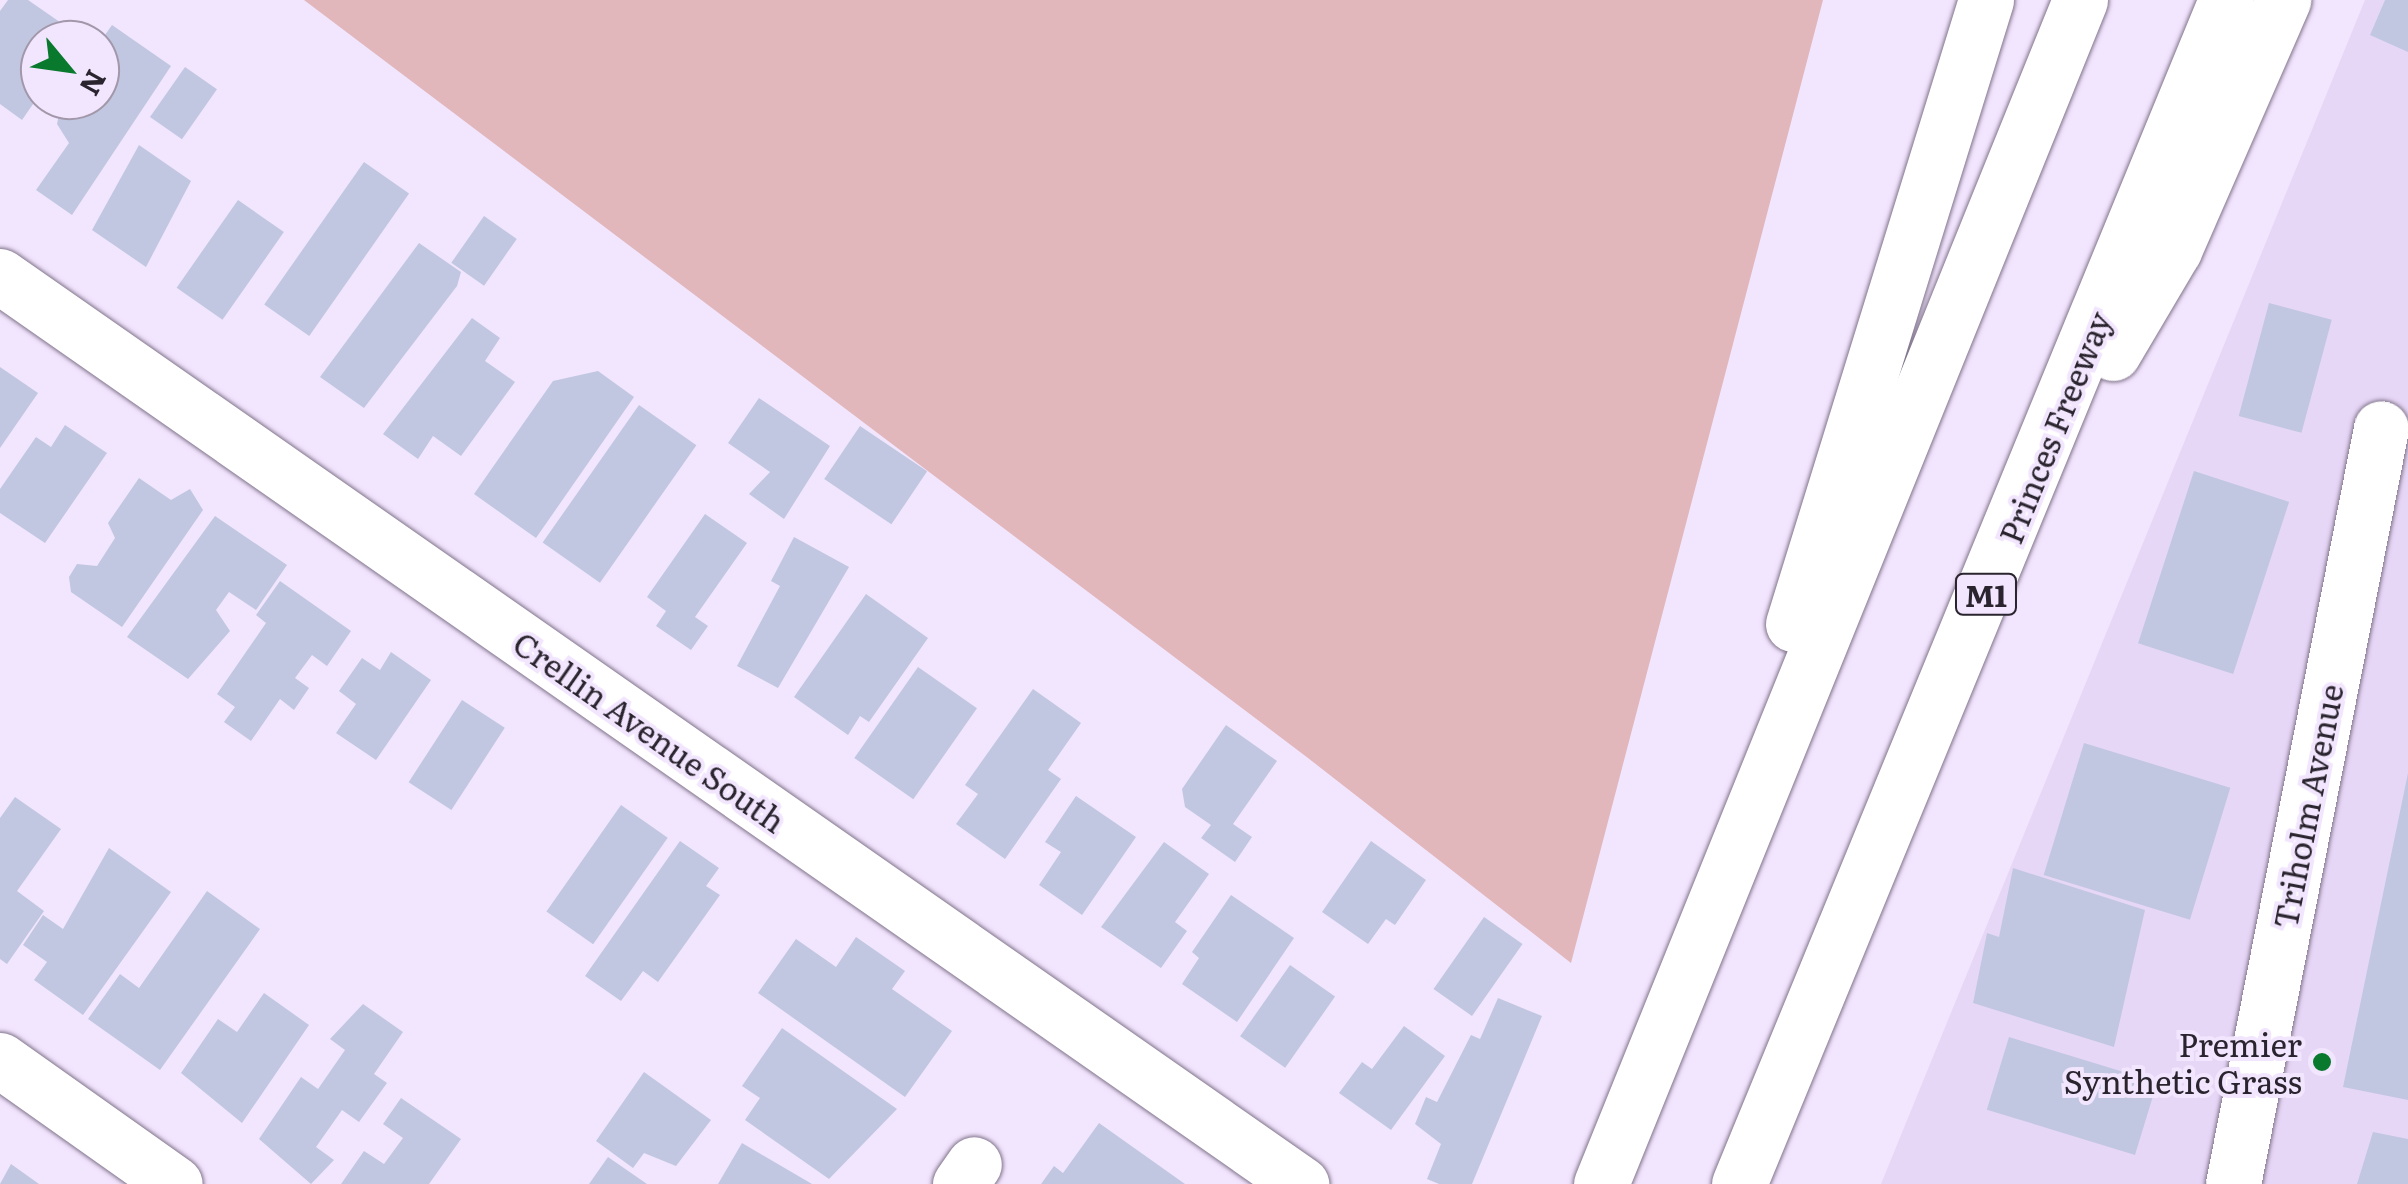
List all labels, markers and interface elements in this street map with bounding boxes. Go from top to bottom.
north arrow [20,20,120,120]
text: N [70,63,119,104]
street label: Princes Freeway [1990,305,2118,549]
road number: M1 [1954,569,2018,619]
street label: Crellin Avenue South [507,623,793,839]
street label: Triholm Avenue [2264,681,2350,931]
place label: Premier Synthetic Grass [2064,1025,2302,1100]
marker: Premier Synthetic Grass [2311,1051,2333,1073]

